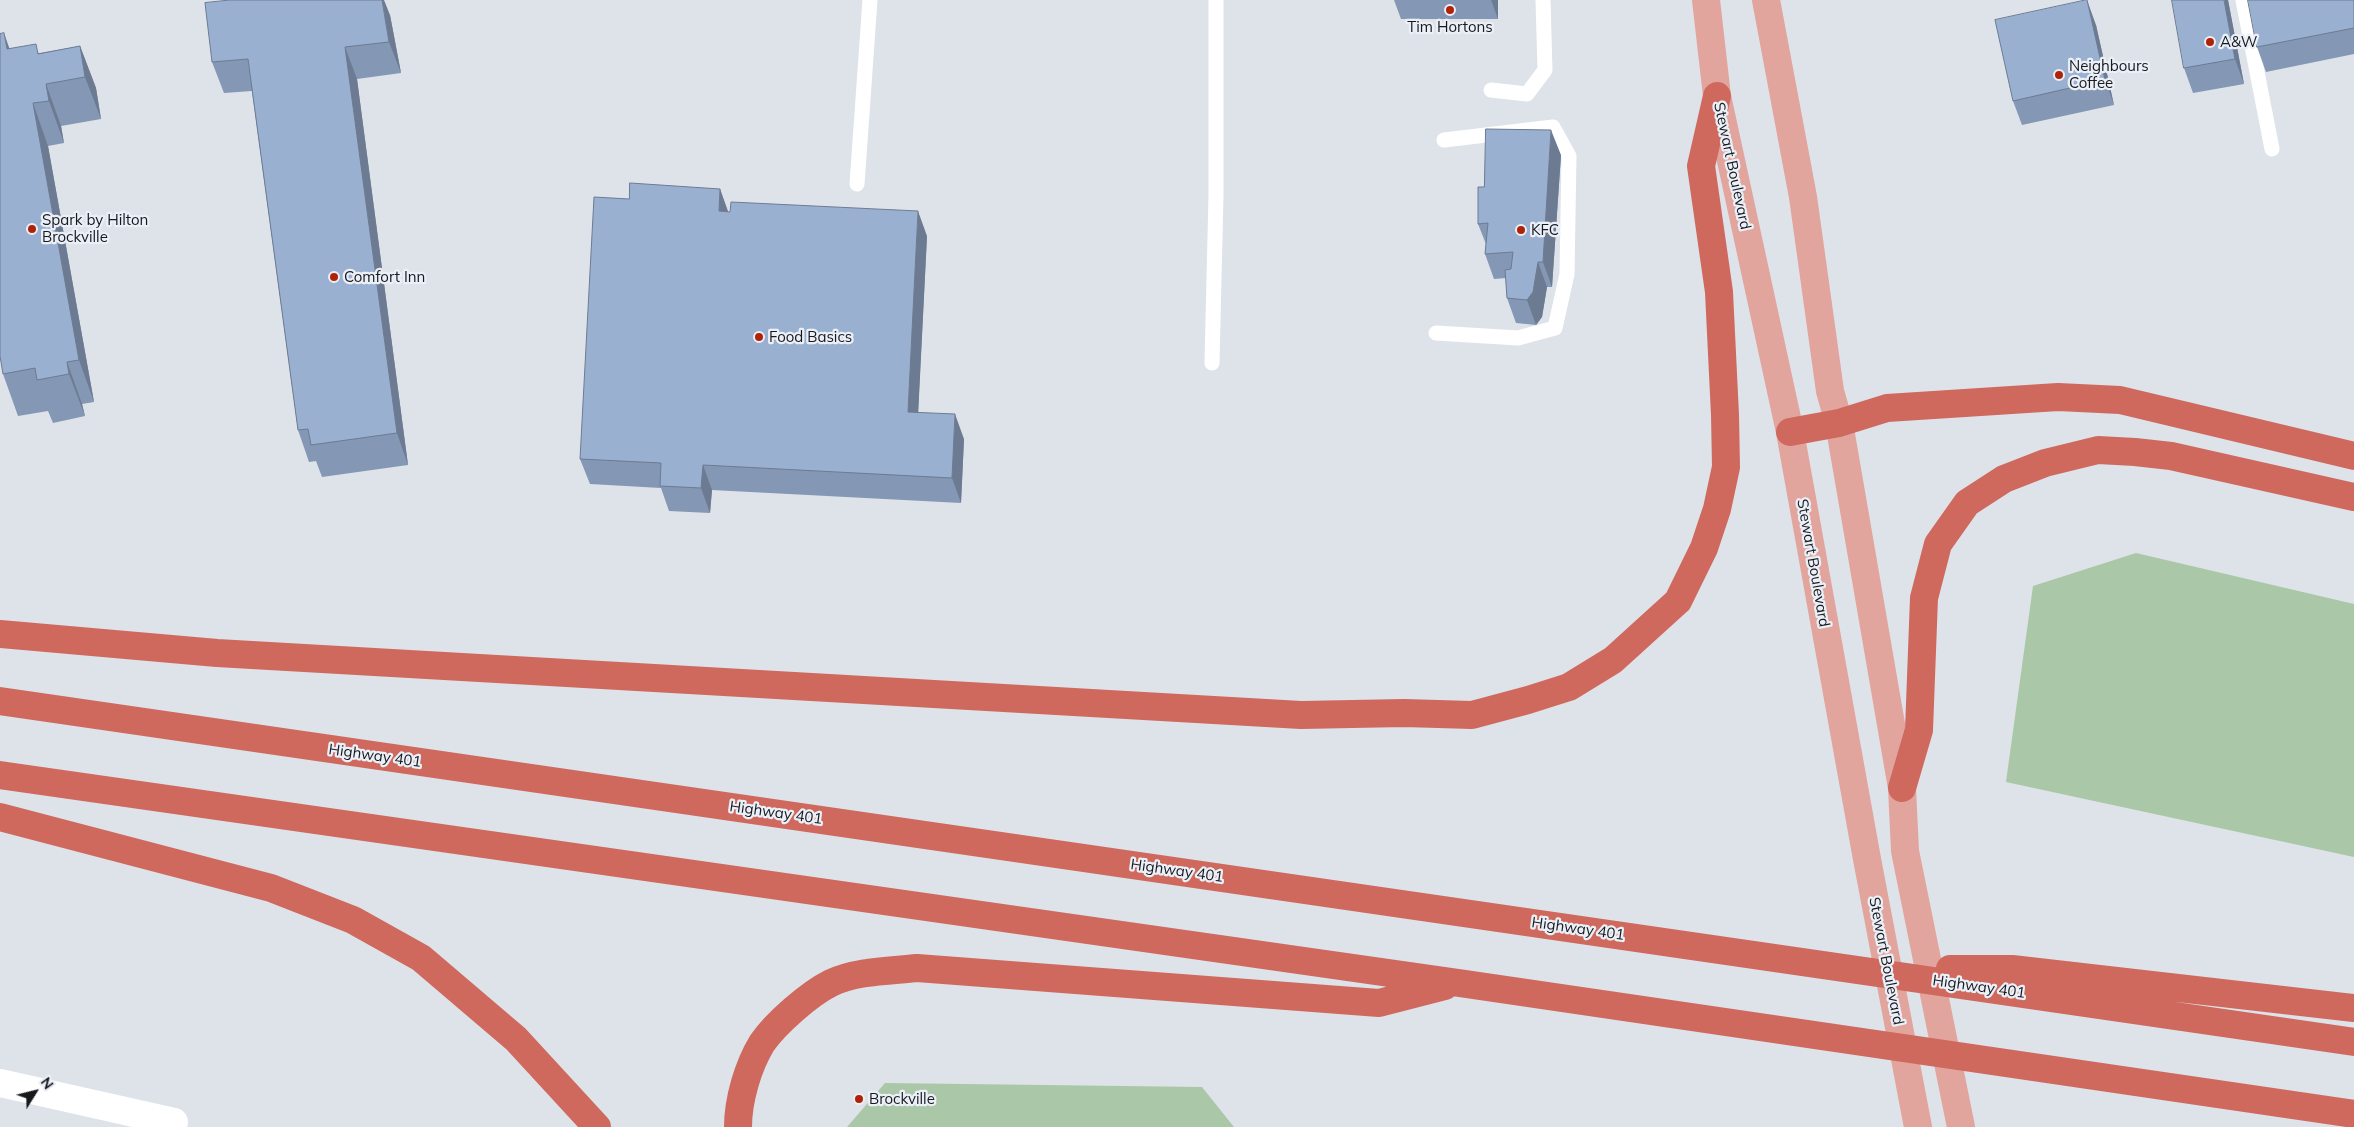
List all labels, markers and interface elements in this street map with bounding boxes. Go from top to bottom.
marker: Tim Hortons [1444,4,1456,16]
place label: Tim Hortons [1407,18,1493,36]
place label: A&W [2220,33,2257,51]
marker: A&W [2204,36,2216,48]
place label: Neighbours Coffee [2069,57,2149,92]
marker: Neighbours Coffee [2053,69,2065,81]
street label: Stewart Boulevard [1710,101,1754,231]
place label: Spark by Hilton Brockville [42,211,148,246]
place label: KFC [1531,221,1559,239]
marker: Spark by Hilton Brockville [26,223,38,235]
marker: KFC [1515,224,1527,236]
place label: Comfort Inn [344,268,425,286]
marker: Comfort Inn [328,271,340,283]
place label: Food Basics [769,328,852,346]
marker: Food Basics [753,331,765,343]
street label: Stewart Boulevard [1793,498,1833,628]
street label: Highway 401 [327,741,423,771]
street label: Highway 401 [728,798,824,828]
street label: Highway 401 [1129,856,1225,886]
street label: Stewart Boulevard [1865,896,1907,1026]
street label: Highway 401 [1530,914,1626,944]
street label: Highway 401 [1931,972,2027,1002]
north arrow [10,1067,60,1117]
text: N [37,1074,58,1093]
place label: Brockville [869,1090,935,1108]
marker: Brockville [853,1093,865,1105]

